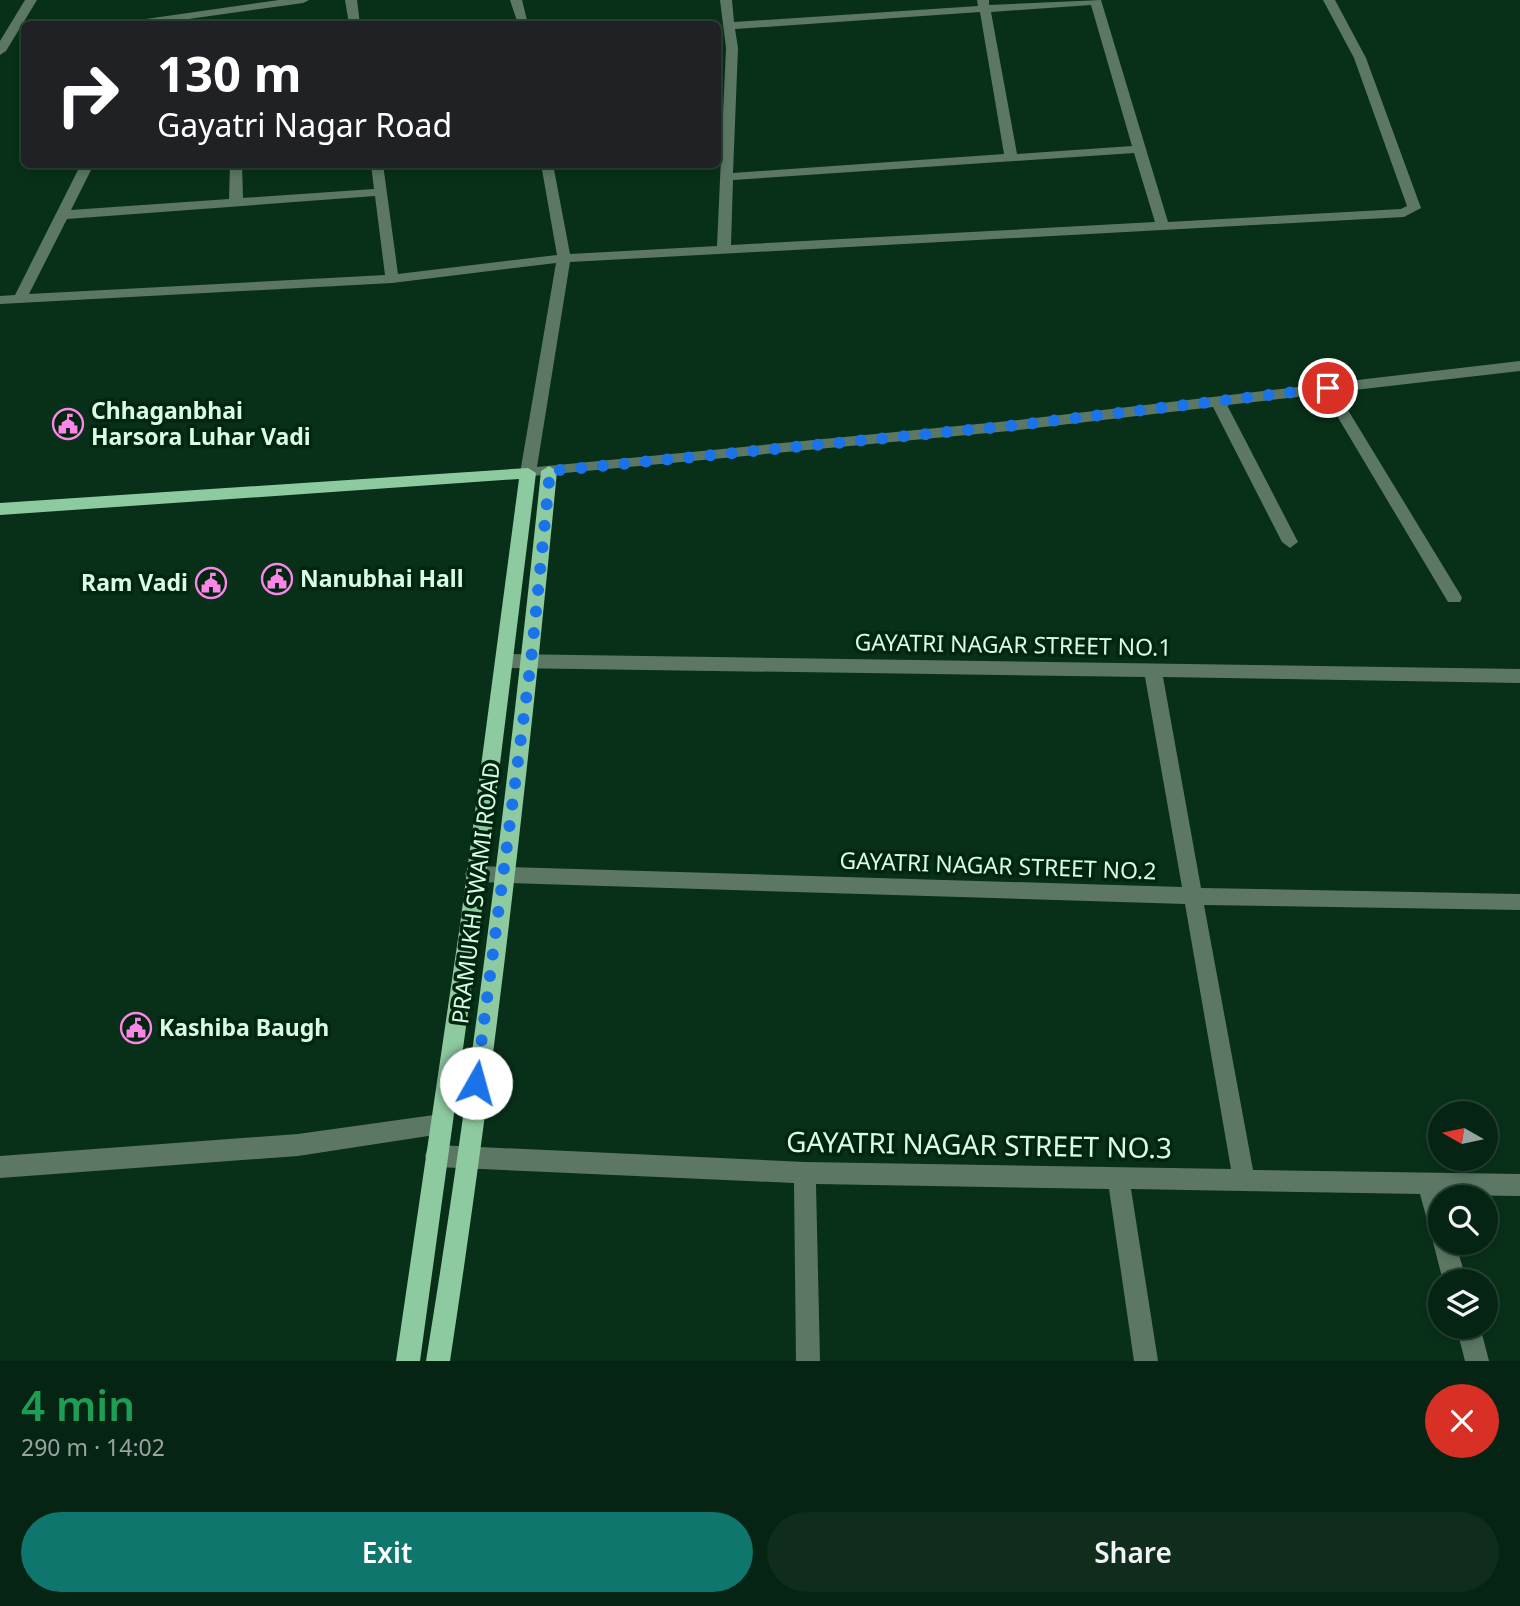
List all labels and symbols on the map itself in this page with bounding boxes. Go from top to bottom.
pin [1298,358,1358,418]
place label: Chhaganbhai Harsora Luhar Vadi [91,394,311,452]
public building icon: Chhaganbhai Harsora Luhar Vadi [51,407,85,441]
public building icon: Nanubhai Hall [260,562,294,596]
place label: Nanubhai Hall [300,562,464,594]
place label: Ram Vadi [81,566,188,598]
public building icon: Ram Vadi [194,566,228,600]
street label: GAYATRI NAGAR STREET NO.1 [854,625,1172,663]
street label: PRAMUKH SWAMI ROAD [443,760,507,1026]
street label: GAYATRI NAGAR STREET NO.2 [839,843,1157,887]
public building icon: Kashiba Baugh [119,1011,153,1045]
place label: Kashiba Baugh [159,1011,329,1043]
position arrow [439,1046,513,1120]
north arrow [1428,1101,1498,1171]
street label: GAYATRI NAGAR STREET NO.3 [786,1122,1172,1166]

